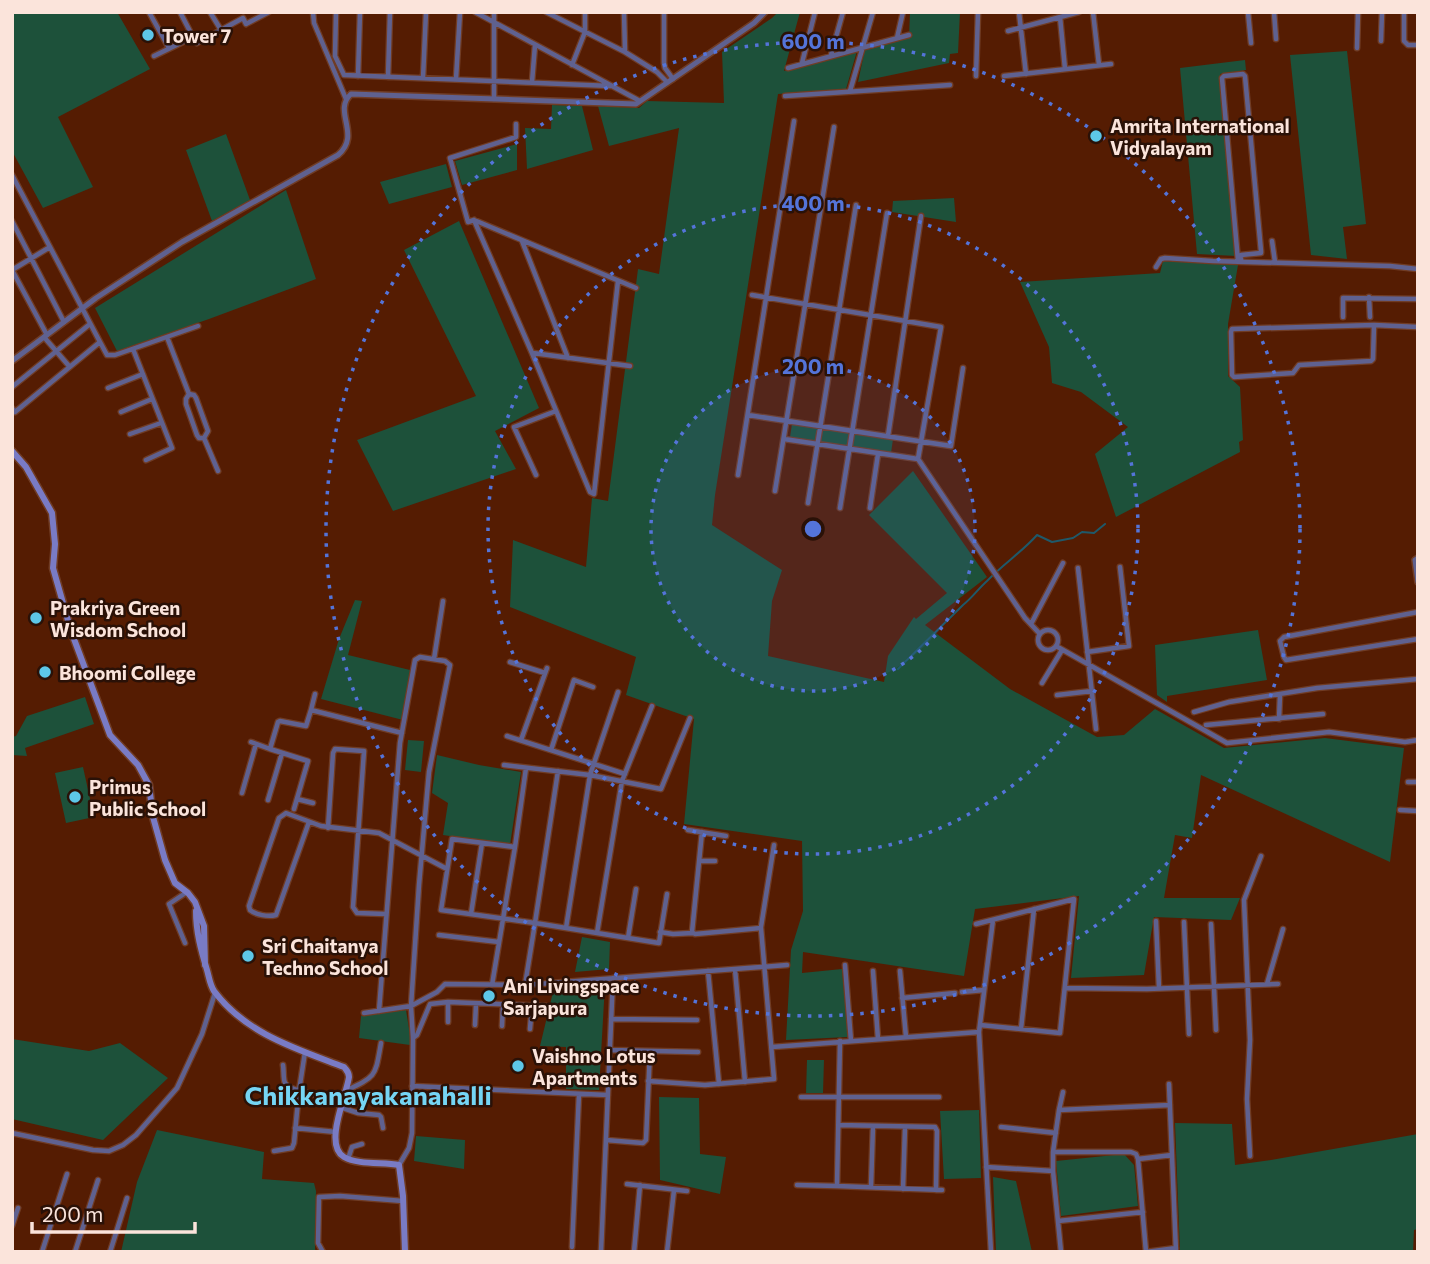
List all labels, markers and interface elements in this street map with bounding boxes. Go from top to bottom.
place label: Tower 7 [162,24,231,47]
marker: Tower 7 [140,27,156,43]
text: 600 m [781,28,845,53]
place label: Amrita International Vidyalayam [1110,114,1290,159]
marker: Amrita International Vidyalayam [1088,128,1104,144]
text: 400 m [781,190,845,215]
text: 200 m [782,353,844,378]
centre of rings [801,517,825,541]
place label: Prakriya Green Wisdom School [50,596,186,641]
marker: Prakriya Green Wisdom School [28,610,44,626]
place label: Bhoomi College [59,661,196,684]
marker: Bhoomi College [37,664,53,680]
place label: Primus Public School [89,775,206,820]
marker: Primus Public School [67,789,83,805]
place label: Sri Chaitanya Techno School [262,934,389,979]
marker: Sri Chaitanya Techno School [240,948,256,964]
place label: Ani Livingspace Sarjapura [503,974,639,1019]
marker: Ani Livingspace Sarjapura [481,988,497,1004]
place label: Vaishno Lotus Apartments [532,1044,656,1089]
marker: Vaishno Lotus Apartments [510,1058,526,1074]
district label: Chikkanayakanahalli [244,1079,492,1110]
scale bar [32,1190,194,1234]
text: 200 m [42,1201,103,1226]

